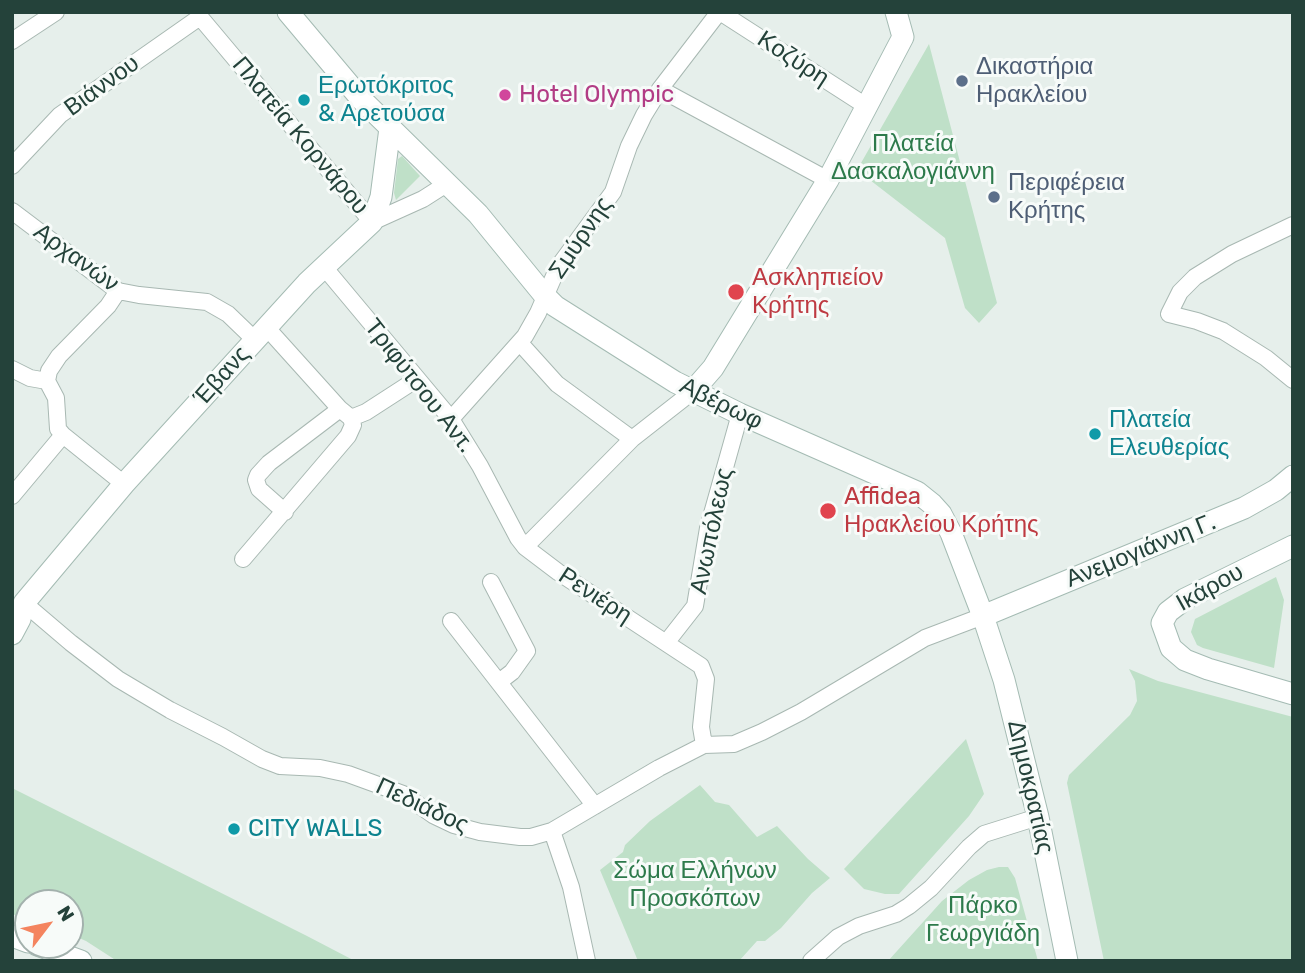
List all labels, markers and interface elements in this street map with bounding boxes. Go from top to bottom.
street label: Κοζύρη [752,25,834,93]
street label: Βιάννου [59,49,145,123]
street label: Πλατεία Κορνάρου [226,51,374,221]
place label: Δικαστήρια Ηρακλείου [976,53,1093,109]
place label: Ερωτόκριτος & Αρετούσα [318,72,454,128]
marker: Δικαστήρια Ηρακλείου [954,73,970,89]
place label: Hotel Olympic [519,81,674,109]
marker: Hotel Olympic [497,87,513,103]
marker: Ερωτόκριτος & Αρετούσα [296,92,312,108]
park label: Πλατεία Δασκαλογιάννη [831,130,995,186]
place label: Περιφέρεια Κρήτης [1008,169,1125,225]
marker: Περιφέρεια Κρήτης [986,189,1002,205]
street label: Σμύρνης [543,192,619,284]
street label: Αρχανών [28,217,124,299]
place label: Ασκληπιείον Κρήτης [752,264,883,320]
marker: Ασκληπιείον Κρήτης [726,282,746,302]
street label: Τριφύτσου Αντ. [358,313,480,459]
street label: Έβανς [188,340,256,412]
street label: Αβέρωφ [675,372,767,436]
place label: Πλατεία Ελευθερίας [1109,406,1229,462]
marker: Πλατεία Ελευθερίας [1087,426,1103,442]
street label: Ανωπόλεως [685,465,739,597]
place label: Affidea Ηρακλείου Κρήτης [844,483,1039,539]
marker: Affidea Ηρακλείου Κρήτης [818,501,838,521]
street label: Ανεμογιάννη Γ. [1062,508,1220,594]
street label: Ικάρου [1171,558,1249,618]
street label: Ρενιέρη [553,562,637,630]
street label: Δημοκρατίας [1001,717,1059,857]
street label: Πεδιάδος [371,772,473,840]
place label: CITY WALLS [248,815,382,843]
marker: CITY WALLS [226,821,242,837]
park label: Σώμα Ελλήνων Προσκόπων [613,857,777,913]
north arrow [14,889,84,959]
park label: Πάρκο Γεωργιάδη [926,892,1040,948]
text: N [52,902,79,926]

